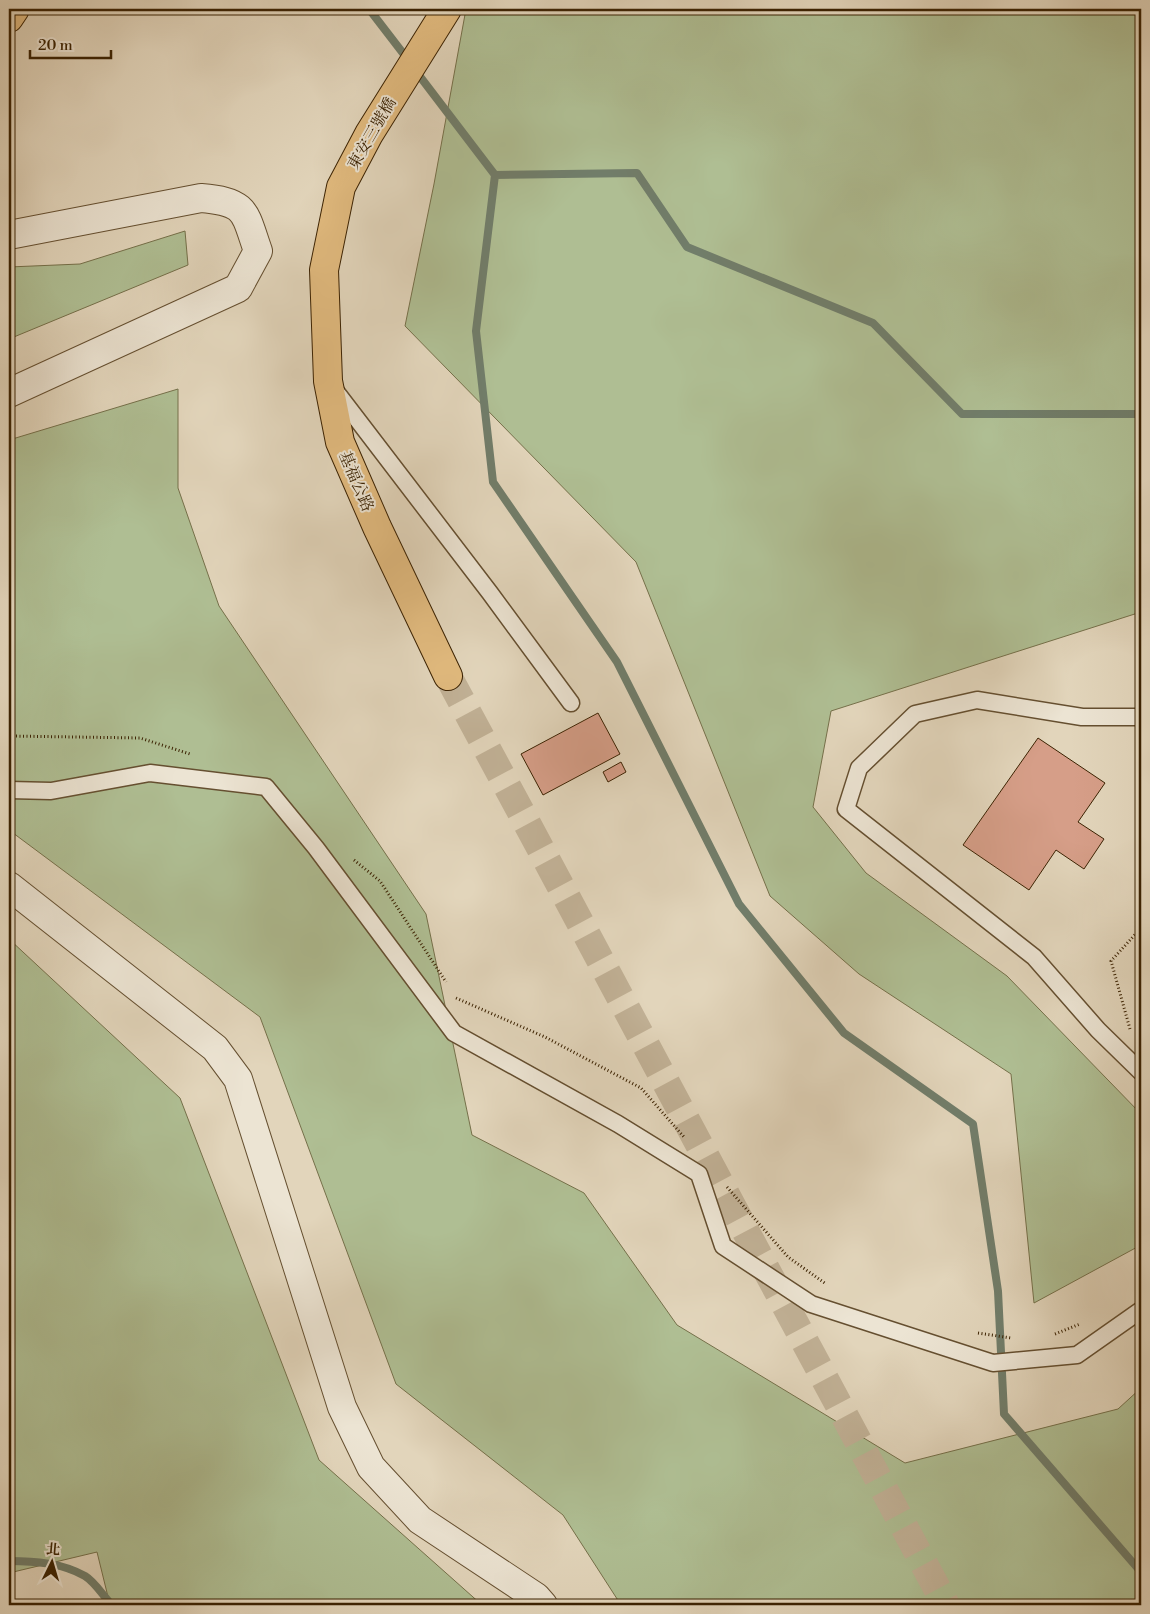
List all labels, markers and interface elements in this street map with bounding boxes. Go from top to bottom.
scale bar [30,28,111,60]
text: 20 m [38,36,73,55]
street label: 東安三號橋 [343,94,401,173]
street label: 基福公路 [334,448,378,515]
north arrow [28,1536,78,1586]
text: 北 [45,1540,61,1560]

